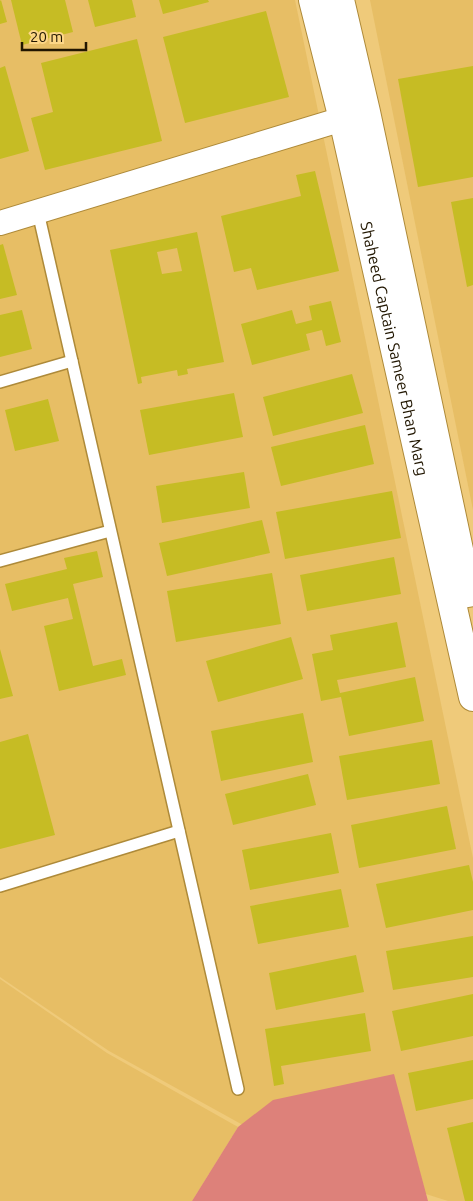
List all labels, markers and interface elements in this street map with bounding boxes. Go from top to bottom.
scale bar [22,20,86,52]
text: 20 m [30,28,63,45]
street label: Shaheed Captain Sameer Bhan Marg [357,220,432,477]

